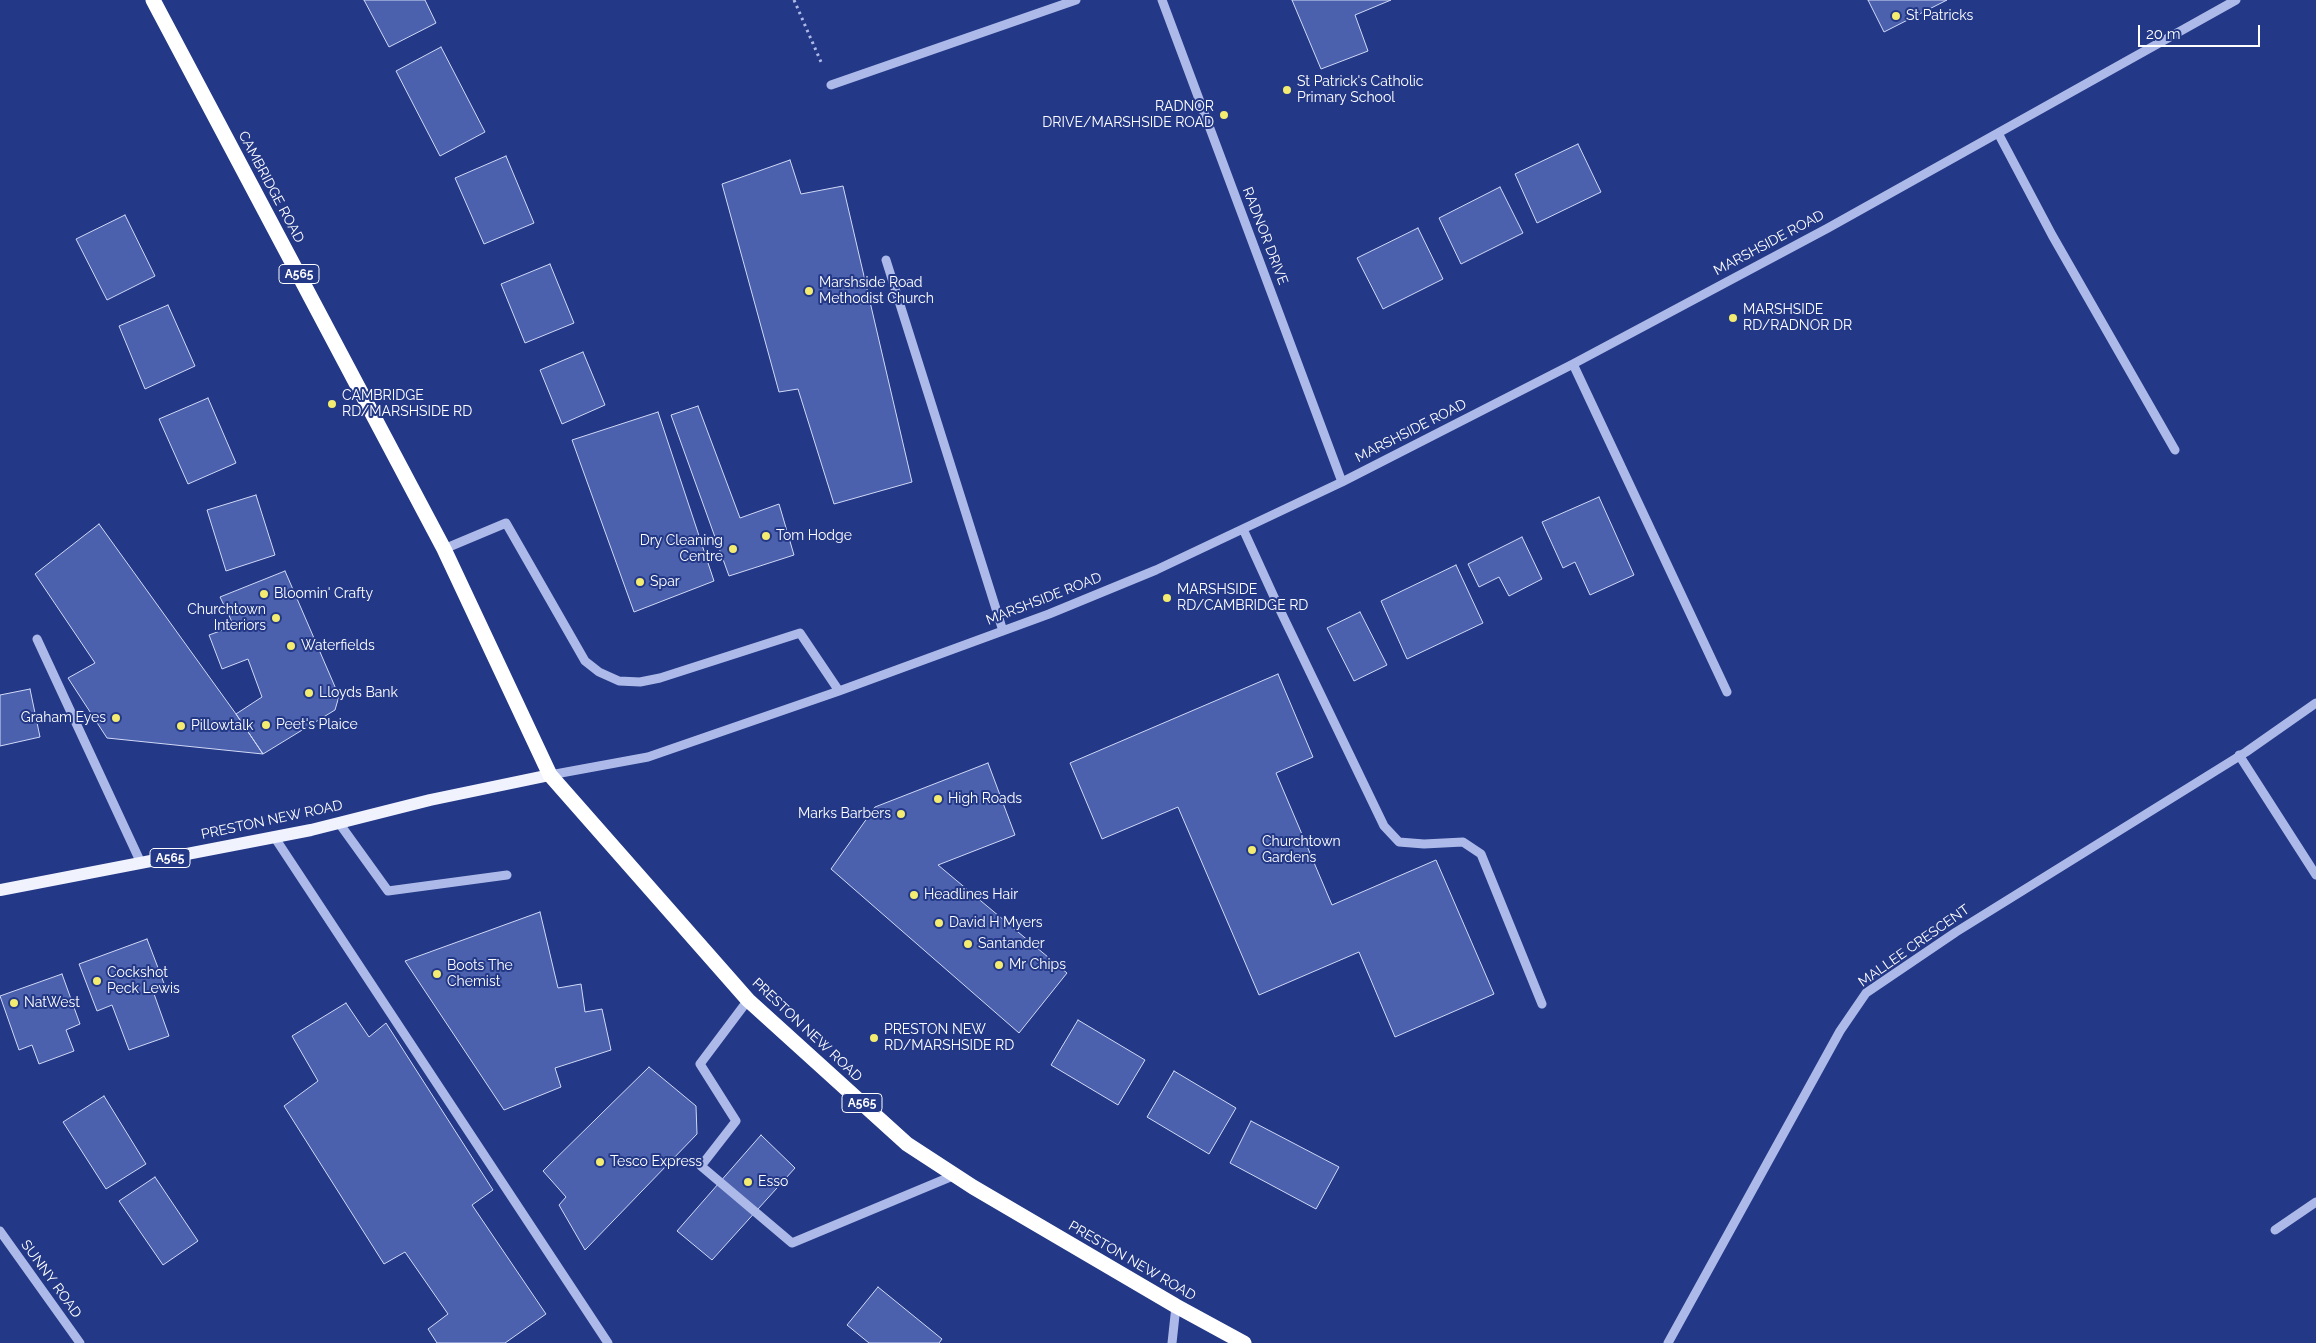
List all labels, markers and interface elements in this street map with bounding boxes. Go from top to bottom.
place label: St Patricks [1906,8,1973,24]
marker: St Patricks [1890,10,1902,22]
scale bar [2141,15,2264,47]
text: 20 m [2146,25,2181,43]
place label: St Patrick's Catholic Primary School [1297,74,1423,106]
marker: St Patrick's Catholic Primary School [1281,84,1293,96]
place label: RADNOR DRIVE/MARSHSIDE ROAD [1042,99,1214,132]
marker: RADNOR DRIVE/MARSHSIDE ROAD [1218,109,1230,121]
street label: CAMBRIDGE ROAD [234,128,308,246]
street label: RADNOR DRIVE [1239,185,1291,287]
street label: MARSHSIDE ROAD [1711,207,1827,279]
road number: A565 [279,264,319,284]
place label: Marshside Road Methodist Church [819,275,934,308]
marker: Marshside Road Methodist Church [803,285,815,297]
place label: MARSHSIDE RD/RADNOR DR [1743,302,1852,334]
marker: MARSHSIDE RD/RADNOR DR [1727,312,1739,324]
place label: CAMBRIDGE RD/MARSHSIDE RD [342,388,472,421]
street label: MARSHSIDE ROAD [1353,396,1469,466]
marker: CAMBRIDGE RD/MARSHSIDE RD [326,398,338,410]
place label: Tom Hodge [776,528,852,544]
marker: Tom Hodge [760,530,772,542]
place label: Dry Cleaning Centre [640,533,723,566]
marker: Dry Cleaning Centre [727,543,739,555]
street label: MARSHSIDE ROAD [984,569,1104,629]
place label: Spar [650,574,680,590]
marker: Spar [634,576,646,588]
place label: MARSHSIDE RD/CAMBRIDGE RD [1177,582,1308,614]
place label: Bloomin' Crafty [274,586,373,602]
marker: Bloomin' Crafty [258,588,270,600]
marker: MARSHSIDE RD/CAMBRIDGE RD [1161,592,1173,604]
place label: Churchtown Interiors [187,602,266,634]
marker: Churchtown Interiors [270,612,282,624]
place label: Waterfields [301,638,375,654]
marker: Waterfields [285,640,297,652]
place label: Lloyds Bank [319,685,398,701]
marker: Lloyds Bank [303,687,315,699]
place label: Graham Eyes [21,710,106,726]
marker: Graham Eyes [110,712,122,724]
place label: Peet's Plaice [276,717,358,733]
place label: Pillowtalk [191,718,253,734]
marker: Peet's Plaice [260,719,272,731]
marker: Pillowtalk [175,720,187,732]
place label: High Roads [948,791,1022,807]
marker: High Roads [932,793,944,805]
street label: PRESTON NEW ROAD [200,797,344,843]
place label: Marks Barbers [798,806,891,822]
marker: Marks Barbers [895,808,907,820]
place label: Churchtown Gardens [1262,834,1341,866]
marker: Churchtown Gardens [1246,844,1258,856]
road number: A565 [150,848,190,868]
place label: Headlines Hair [924,887,1018,903]
marker: Headlines Hair [908,889,920,901]
street label: MALLEE CRESCENT [1855,901,1973,991]
place label: David H Myers [949,915,1043,931]
marker: David H Myers [933,917,945,929]
place label: Santander [978,936,1045,952]
marker: Santander [962,938,974,950]
place label: Mr Chips [1009,957,1066,973]
place label: Boots The Chemist [447,958,513,990]
marker: Mr Chips [993,959,1005,971]
place label: Cockshot Peck Lewis [107,965,180,998]
marker: Boots The Chemist [431,968,443,980]
marker: Cockshot Peck Lewis [91,975,103,987]
street label: PRESTON NEW ROAD [749,975,865,1085]
place label: NatWest [24,995,80,1011]
marker: NatWest [8,997,20,1009]
place label: PRESTON NEW RD/MARSHSIDE RD [884,1022,1014,1054]
marker: PRESTON NEW RD/MARSHSIDE RD [868,1032,880,1044]
road number: A565 [842,1094,882,1112]
place label: Tesco Express [610,1154,702,1170]
marker: Tesco Express [594,1156,606,1168]
place label: Esso [758,1174,788,1190]
marker: Esso [742,1176,754,1188]
street label: PRESTON NEW ROAD [1065,1218,1199,1304]
street label: SUNNY ROAD [17,1237,85,1321]

